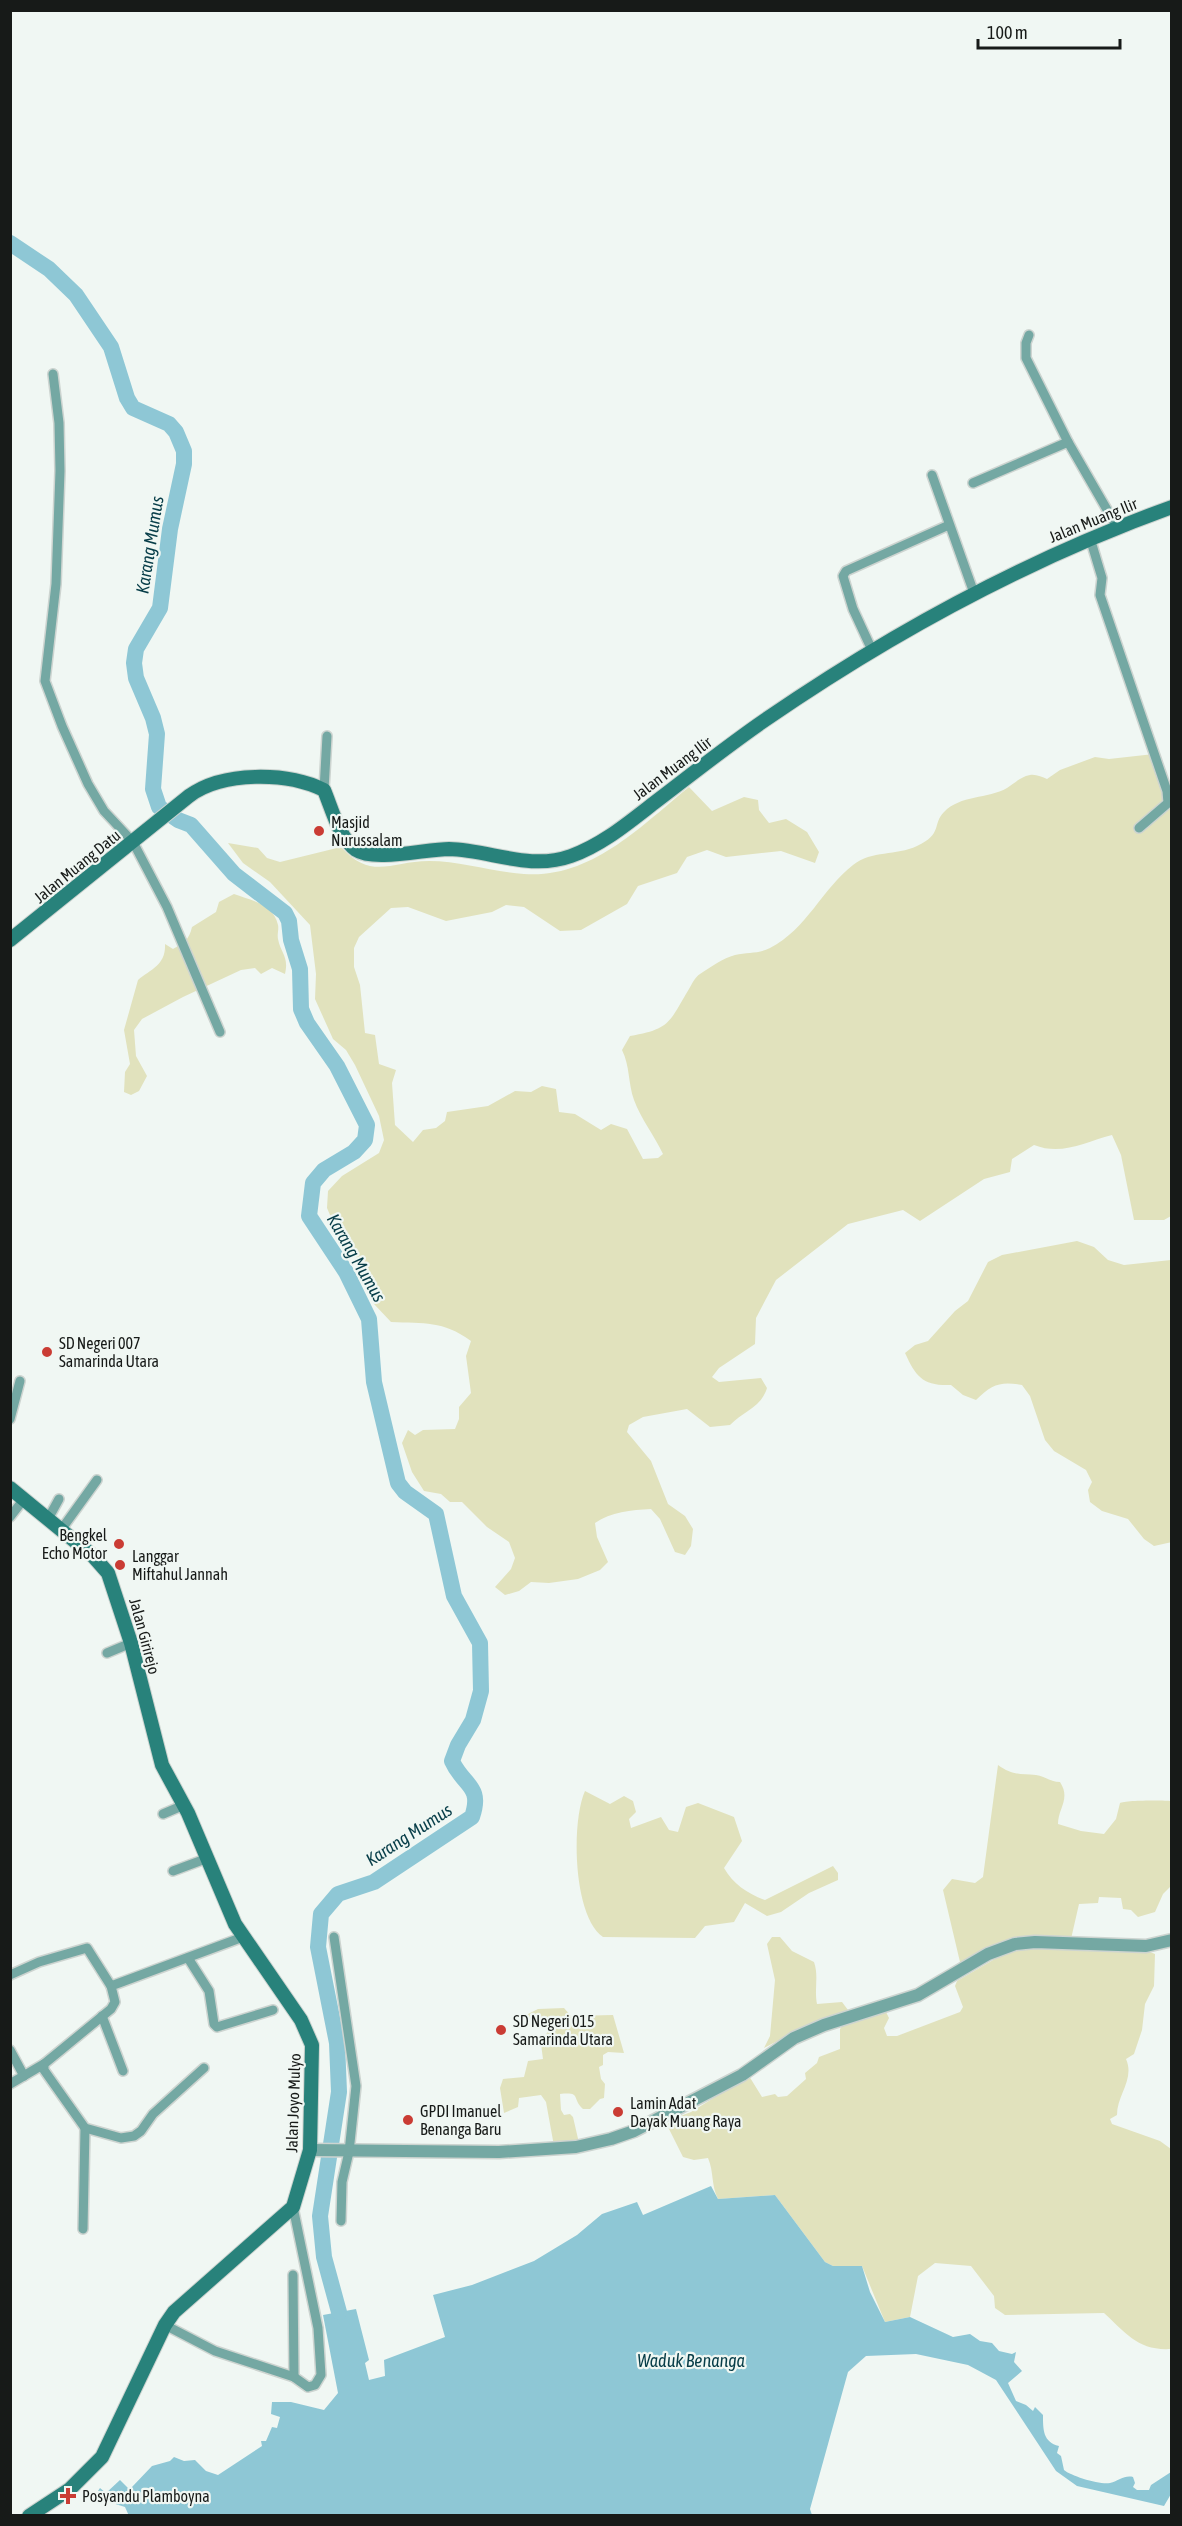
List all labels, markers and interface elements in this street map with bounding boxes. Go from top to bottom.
scale bar [978,12,1120,50]
text: 100 m [987,22,1028,43]
street label: Jalan Muang Ilir [1046,494,1140,547]
water label: Karang Mumus [131,495,168,595]
street label: Jalan Muang Ilir [629,732,716,804]
place label: Masjid Nurussalam [331,813,403,849]
marker: Masjid Nurussalam [312,824,326,838]
street label: Jalan Muang Datu [30,826,124,907]
water label: Karang Mumus [323,1210,390,1306]
place label: SD Negeri 007 Samarinda Utara [59,1334,159,1370]
marker: SD Negeri 007 Samarinda Utara [40,1345,54,1359]
place label: Bengkel Echo Motor [42,1526,108,1562]
marker: Bengkel Echo Motor [112,1537,126,1551]
place label: Langgar Miftahul Jannah [132,1547,228,1583]
marker: Langgar Miftahul Jannah [113,1558,127,1572]
street label: Jalan Girirejo [125,1596,164,1676]
water label: Karang Mumus [362,1799,456,1870]
place label: SD Negeri 015 Samarinda Utara [513,2012,613,2048]
marker: SD Negeri 015 Samarinda Utara [494,2023,508,2037]
street label: Jalan Joyo Mulyo [282,2053,305,2153]
place label: Lamin Adat Dayak Muang Raya [630,2094,742,2131]
place label: GPDI Imanuel Benanga Baru [420,2102,502,2139]
marker: Lamin Adat Dayak Muang Raya [611,2105,625,2119]
marker: GPDI Imanuel Benanga Baru [401,2113,415,2127]
water label: Waduk Benanga [637,2350,745,2371]
marker: Posyandu Plamboyna [59,2487,77,2505]
place label: Posyandu Plamboyna [82,2487,210,2506]

